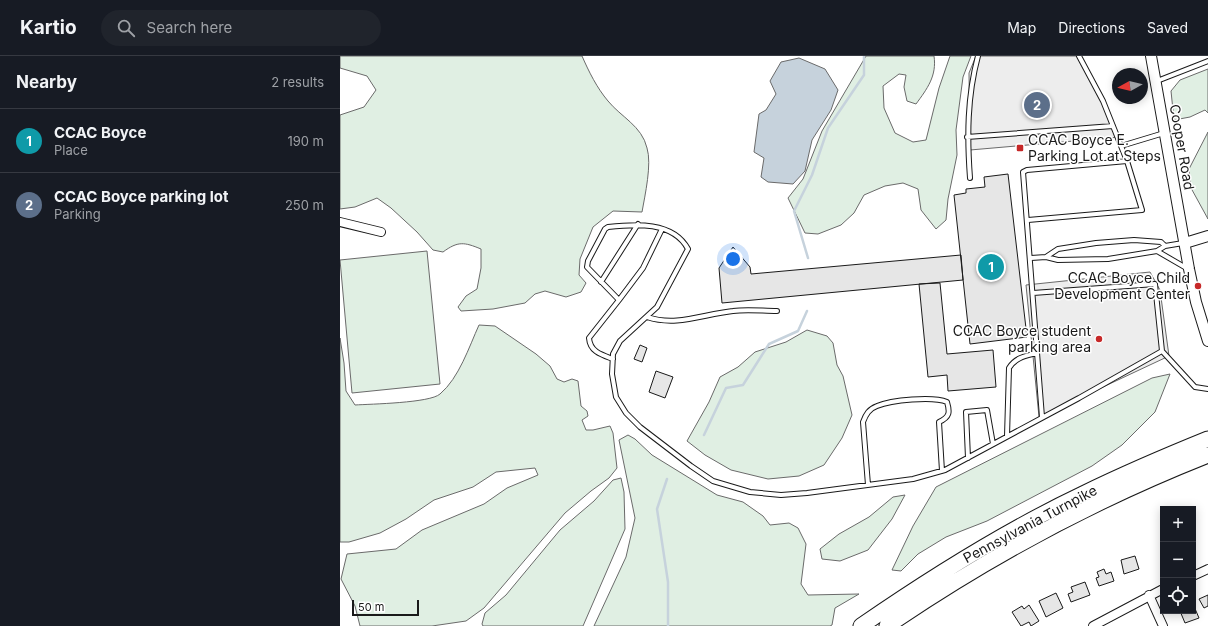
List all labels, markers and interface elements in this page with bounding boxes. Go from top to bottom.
search box [101,10,381,46]
text: Kartio [20,16,77,39]
icon: search [115,17,137,39]
text: Search here [147,18,232,37]
text: Map [1007,19,1036,36]
text: Directions [1058,19,1125,36]
text: Saved [1147,19,1188,36]
north arrow [1112,68,1148,104]
text: Nearby [16,72,77,92]
text: 2 results [271,74,324,90]
pin: 2 [1024,90,1050,120]
street label: Cooper Road [1167,103,1198,191]
text: CCAC Boyce [54,123,146,142]
place label: CCAC Boyce E. Parking Lot at Steps [1028,131,1161,164]
text: 1 [26,133,32,149]
text: 190 m [287,133,324,149]
text: Place [54,142,88,158]
marker: CCAC Boyce E. Parking Lot at Steps [1015,143,1025,153]
text: CCAC Boyce parking lot [54,187,228,206]
text: 2 [25,197,33,213]
text: 250 m [285,197,324,213]
text: Parking [54,206,101,222]
your location [723,249,743,269]
pin: 1 [978,252,1004,282]
place label: CCAC Boyce Child Development Center [1054,269,1190,302]
marker: CCAC Boyce Child Development Center [1193,281,1203,291]
place label: CCAC Boyce student parking area [953,322,1091,355]
marker: CCAC Boyce student parking area [1094,334,1104,344]
street label: Pennsylvania Turnpike [960,481,1100,566]
map controls [1160,506,1196,614]
button: + [1160,506,1196,542]
button: − [1160,542,1196,578]
button: locate [1160,578,1196,614]
scale bar [352,598,419,617]
text: 50 m [358,600,384,614]

